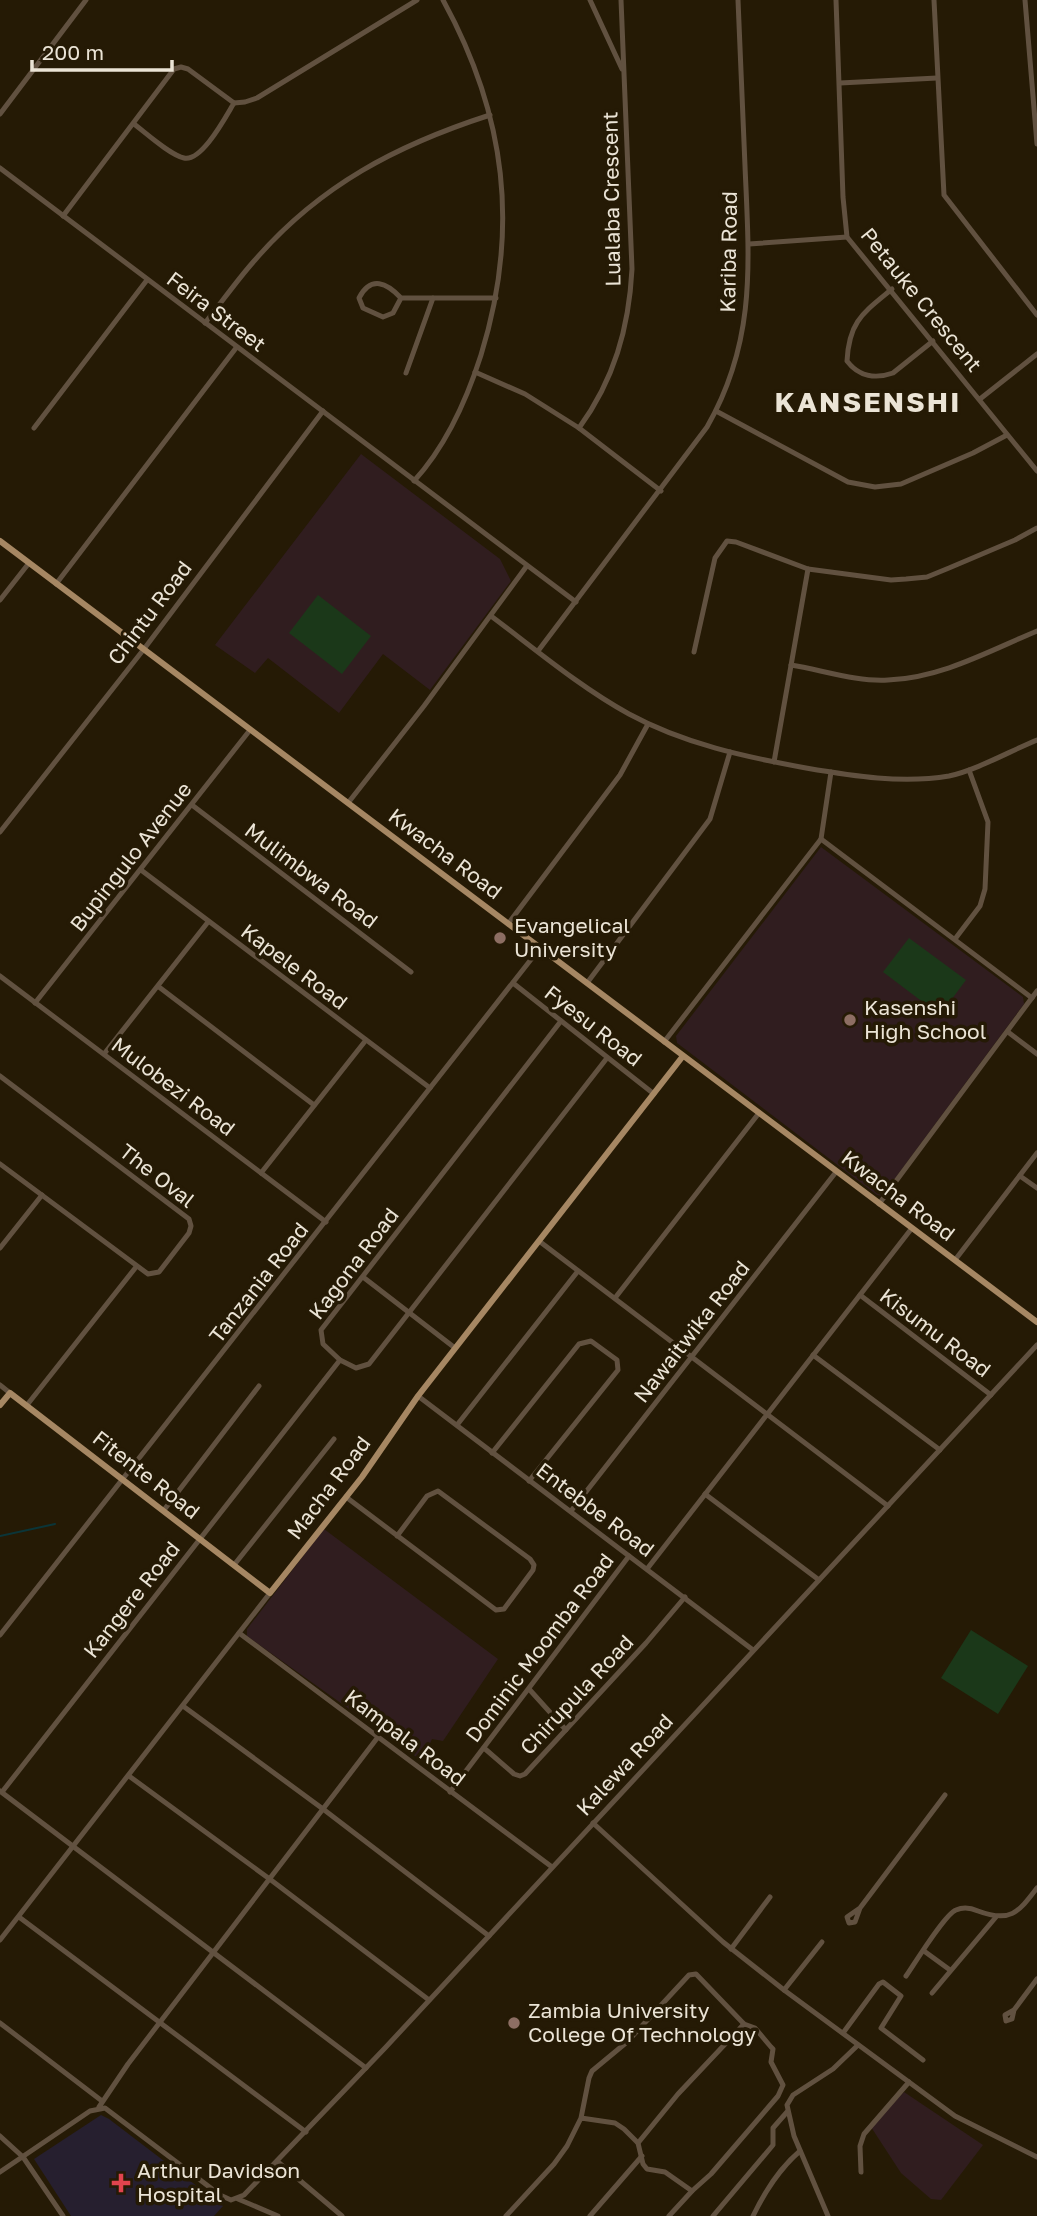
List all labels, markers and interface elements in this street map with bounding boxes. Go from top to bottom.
scale bar [32,28,172,72]
text: 200 m [42,39,104,65]
street label: Lualaba Crescent [596,111,626,287]
street label: Kariba Road [714,191,742,313]
street label: Petauke Crescent [856,222,988,377]
street label: Feira Street [162,266,271,357]
district label: KANSENSHI [775,385,961,418]
street label: Chintu Road [102,555,197,669]
street label: Bupingulo Avenue [64,777,197,936]
street label: Kwacha Road [384,802,507,904]
street label: Mulimbwa Road [240,817,383,934]
place label: Evangelical University [514,912,630,962]
street label: Kapele Road [236,918,353,1015]
marker: Evangelical University [492,930,508,946]
street label: Fyesu Road [540,979,648,1071]
place label: Kasenshi High School [864,994,986,1044]
marker: Kasenshi High School [842,1012,858,1028]
street label: Mulobezi Road [107,1031,241,1141]
street label: The Oval [115,1138,201,1213]
street label: Kwacha Road [837,1144,960,1246]
street label: Kagona Road [303,1202,404,1324]
street label: Tanzania Road [203,1217,313,1348]
street label: Nawaitwika Road [628,1255,755,1408]
street label: Kisumu Road [875,1282,996,1382]
street label: Fitente Road [88,1424,205,1524]
street label: Macha Road [281,1431,376,1544]
street label: Entebbe Road [532,1456,660,1562]
street label: Kangere Road [78,1536,185,1663]
street label: Dominic Moomba Road [460,1548,619,1747]
street label: Chirupula Road [514,1629,639,1760]
street label: Kampala Road [340,1683,471,1791]
street label: Kalewa Road [571,1708,678,1821]
place label: Zambia University College Of Technology [528,1997,756,2047]
marker: Zambia University College Of Technology [506,2015,522,2031]
place label: Arthur Davidson Hospital [137,2157,300,2207]
marker: Arthur Davidson Hospital [111,2173,131,2193]

